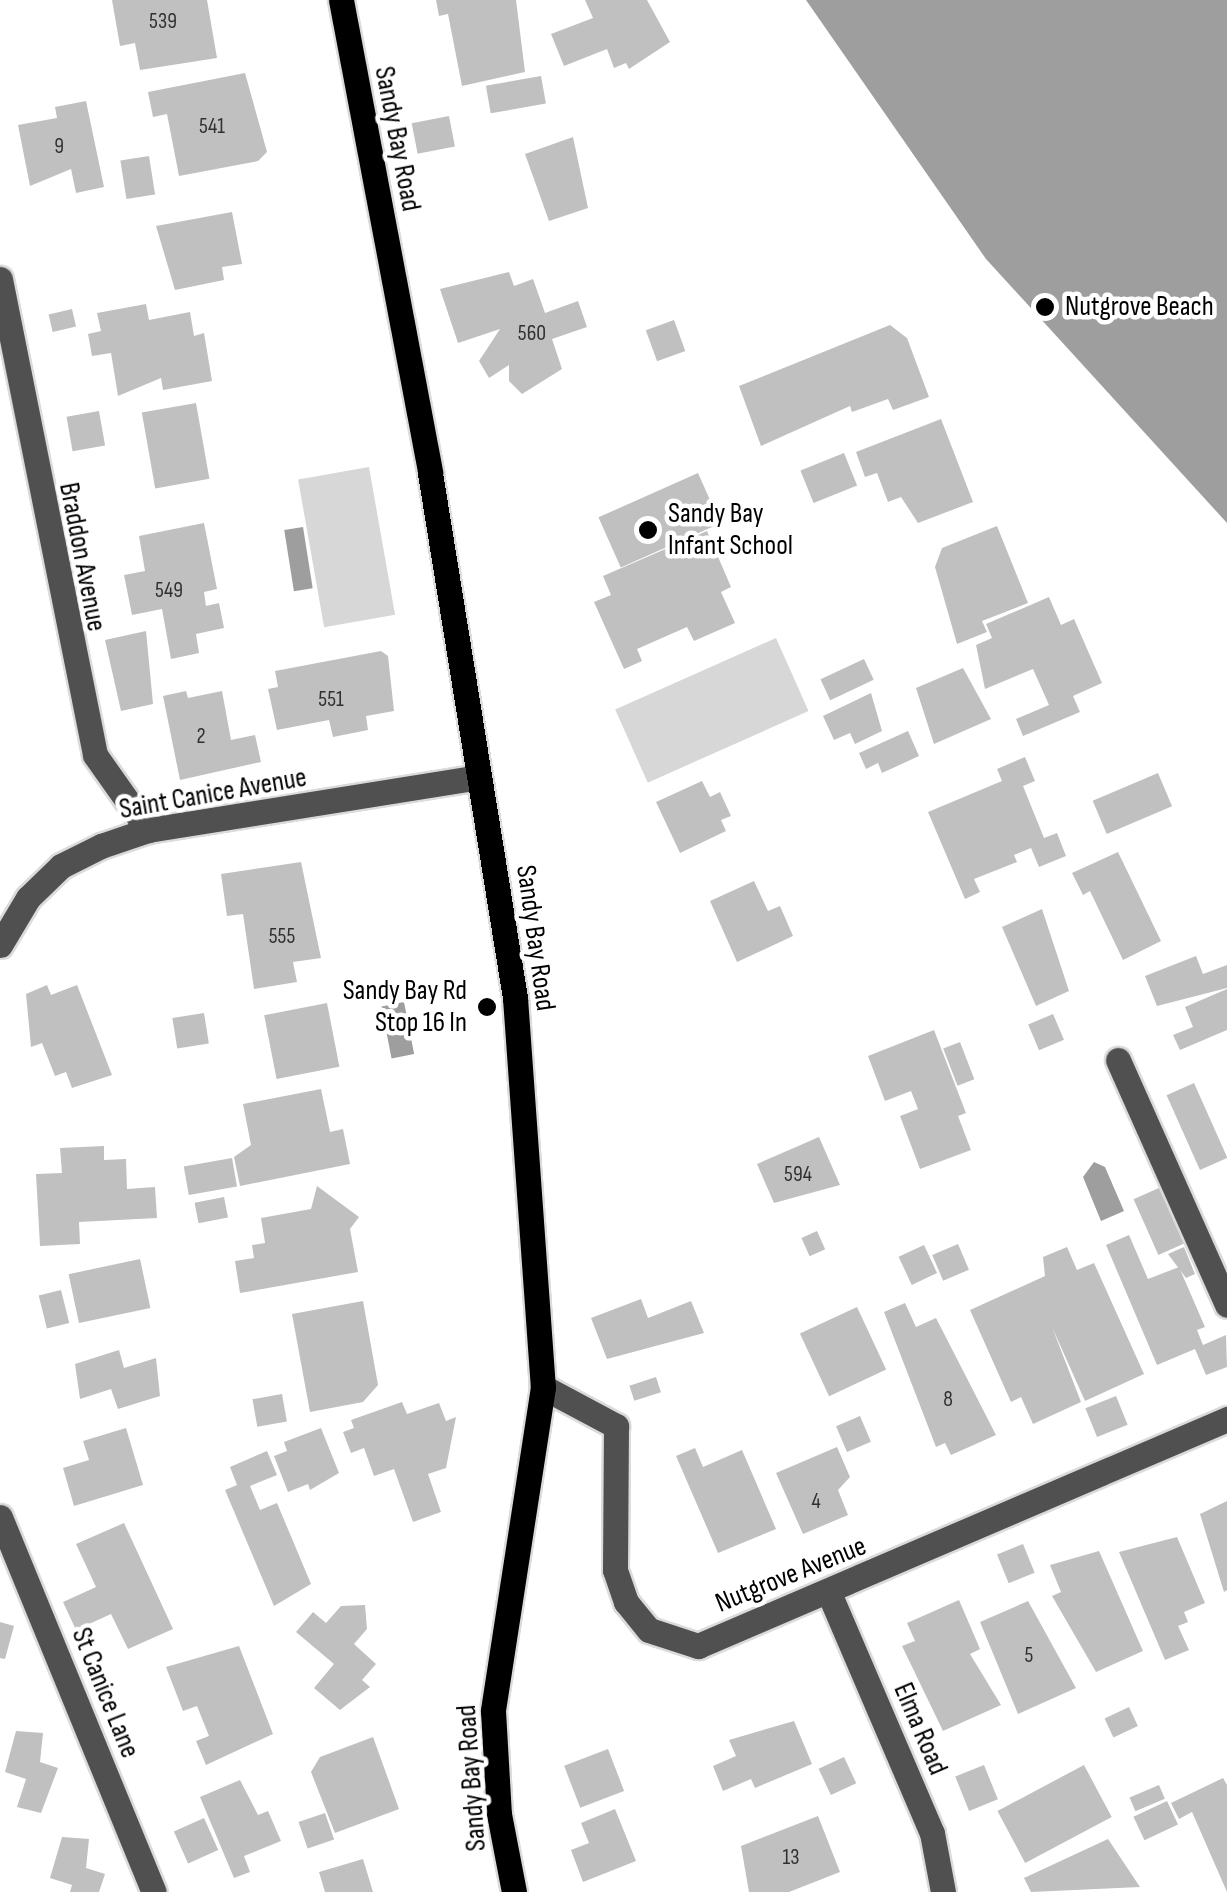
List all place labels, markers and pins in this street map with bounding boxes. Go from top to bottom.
place label: Nutgrove Beach [1065,290,1214,324]
marker: Nutgrove Beach [1034,296,1056,318]
place label: Sandy Bay Infant School [668,497,793,563]
marker: Sandy Bay Infant School [637,519,659,541]
place label: Sandy Bay Rd Stop 16 In [343,974,467,1040]
marker: Sandy Bay Rd Stop 16 In [476,996,498,1018]

